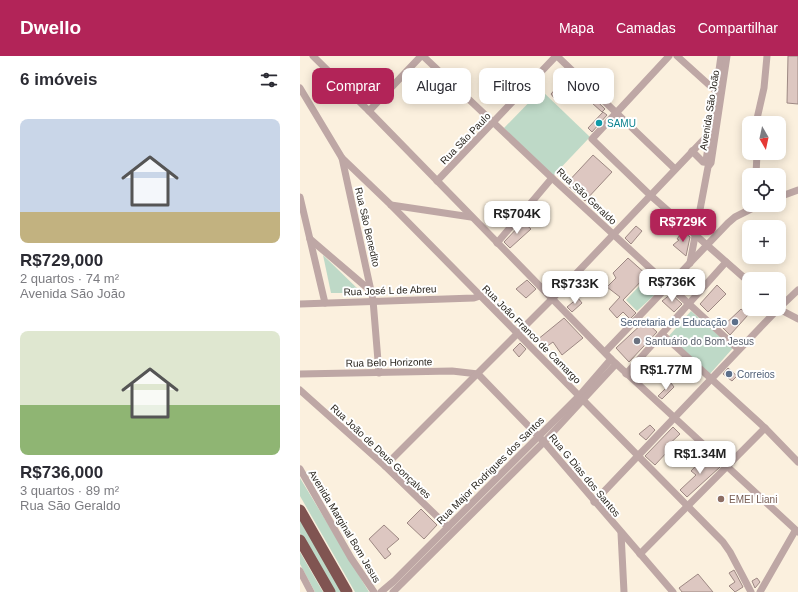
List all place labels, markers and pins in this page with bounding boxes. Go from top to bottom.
marker: SAMU [594,118,604,128]
place label: SAMU [607,118,636,129]
pin: R$704K [484,201,550,235]
pin: R$729K [650,209,716,243]
pin: R$736K [639,269,705,303]
pin: R$733K [542,271,608,305]
place label: Secretaria de Educação [620,317,727,328]
marker: Secretaria de Educação [730,317,740,327]
marker: Santuário do Bom Jesus [632,336,642,346]
place label: Santuário do Bom Jesus [645,336,754,347]
pin: R$1.77M [629,357,703,391]
marker: Correios [724,369,734,379]
place label: Correios [737,369,775,380]
pin: R$1.34M [663,441,737,475]
marker: EMEI Liani [716,494,726,504]
place label: EMEI Liani [729,494,777,505]

